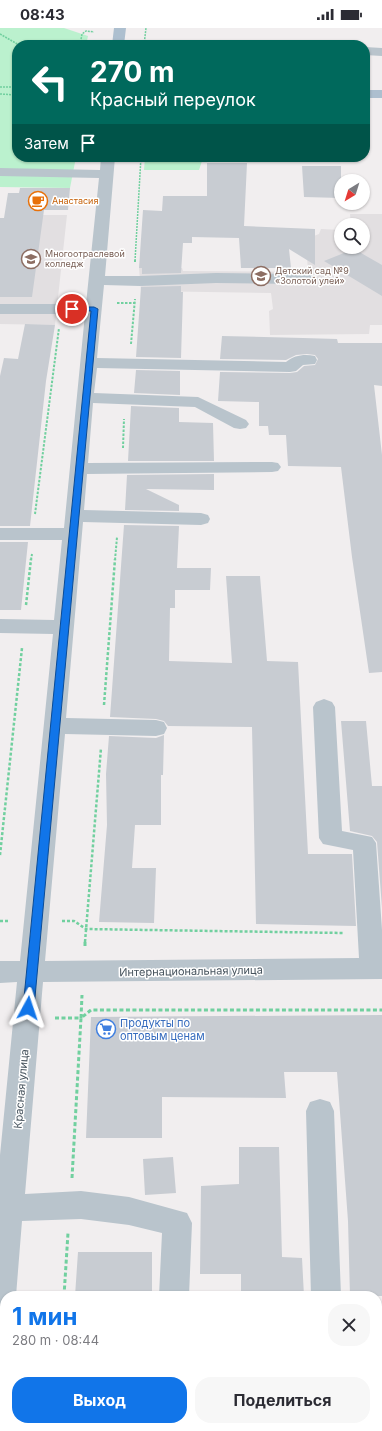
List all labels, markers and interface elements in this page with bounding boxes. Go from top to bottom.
text: 08:43 [20,5,65,24]
text: 270 m [90,55,175,89]
icon: left [24,56,76,108]
text: Красный переулок [90,89,256,110]
icon: arrive [77,132,99,154]
text: Затем [24,134,69,153]
north arrow [334,174,370,210]
map controls [334,174,370,254]
cafe icon: Анастасия [27,190,49,212]
place label: Анастасия [52,195,98,206]
button: search [334,218,370,254]
school or university icon: Многоотраслевой колледж [20,248,42,270]
place label: Многоотраслевой колледж [45,248,125,269]
school or university icon: Детский сад №9 «Золотой улей» [250,265,272,287]
place label: Детский сад №9 «Золотой улей» [275,265,349,286]
pin [55,292,89,326]
icon: arrive [61,298,83,320]
street label: Интернациональная улица [119,963,263,979]
position arrow [7,987,49,1029]
place label: Продукты по оптовым ценам [120,1016,205,1043]
supermarket icon: Продукты по оптовым ценам [95,1018,117,1040]
street label: Красная улица [11,1049,31,1129]
text: 1 мин [12,1302,77,1331]
button: close [328,1304,370,1346]
text: 280 m · 08:44 [12,1332,99,1348]
button: Выход [12,1377,187,1423]
button: Поделиться [195,1377,370,1423]

